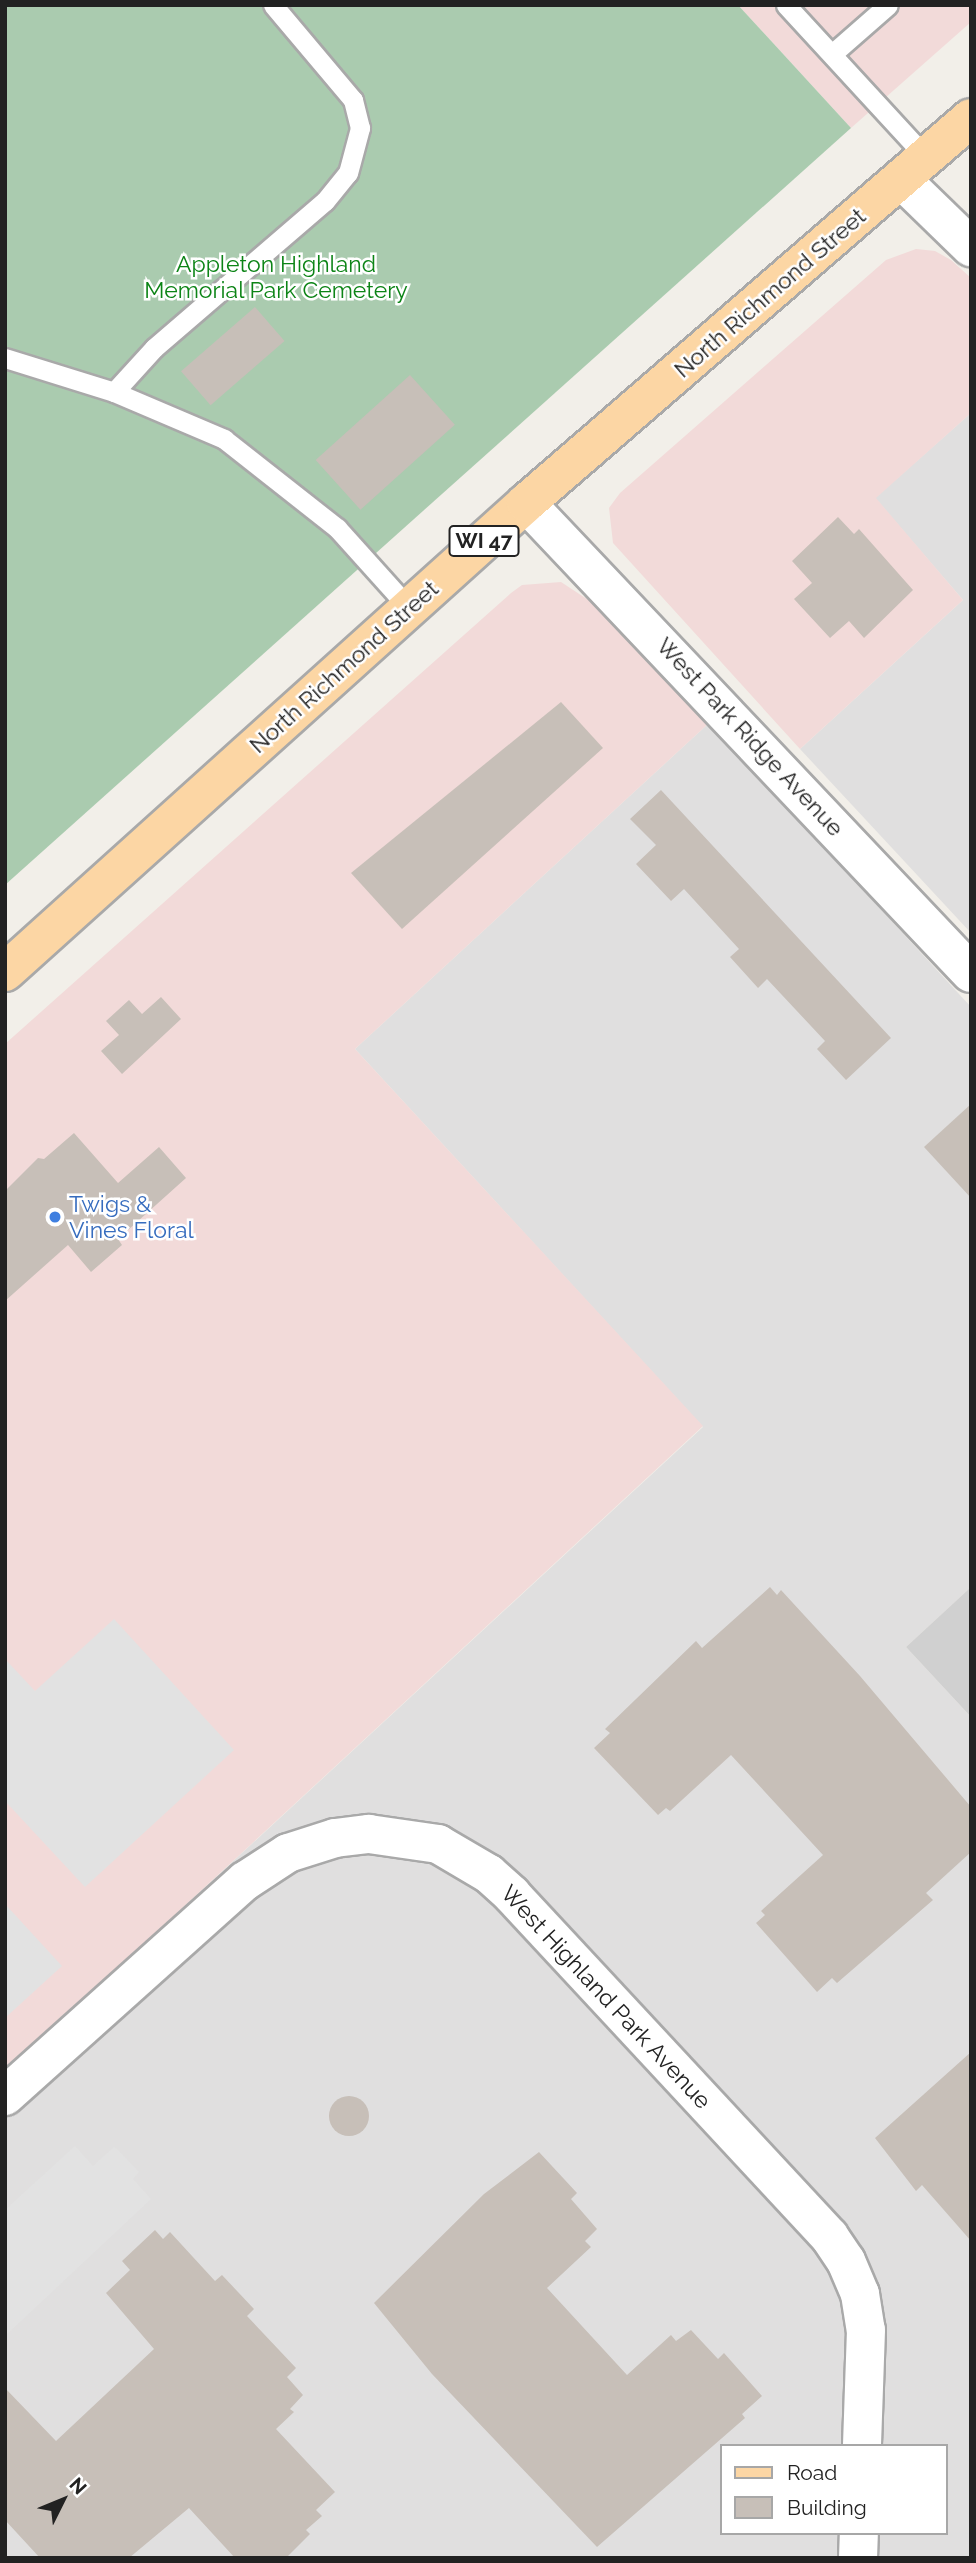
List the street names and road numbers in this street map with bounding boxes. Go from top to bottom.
street label: North Richmond Street [669,202,871,384]
road number: WI 47 [447,524,521,558]
street label: North Richmond Street [244,575,444,759]
street label: West Park Ridge Avenue [651,632,849,842]
street label: West Highland Park Avenue [495,1879,717,2115]

